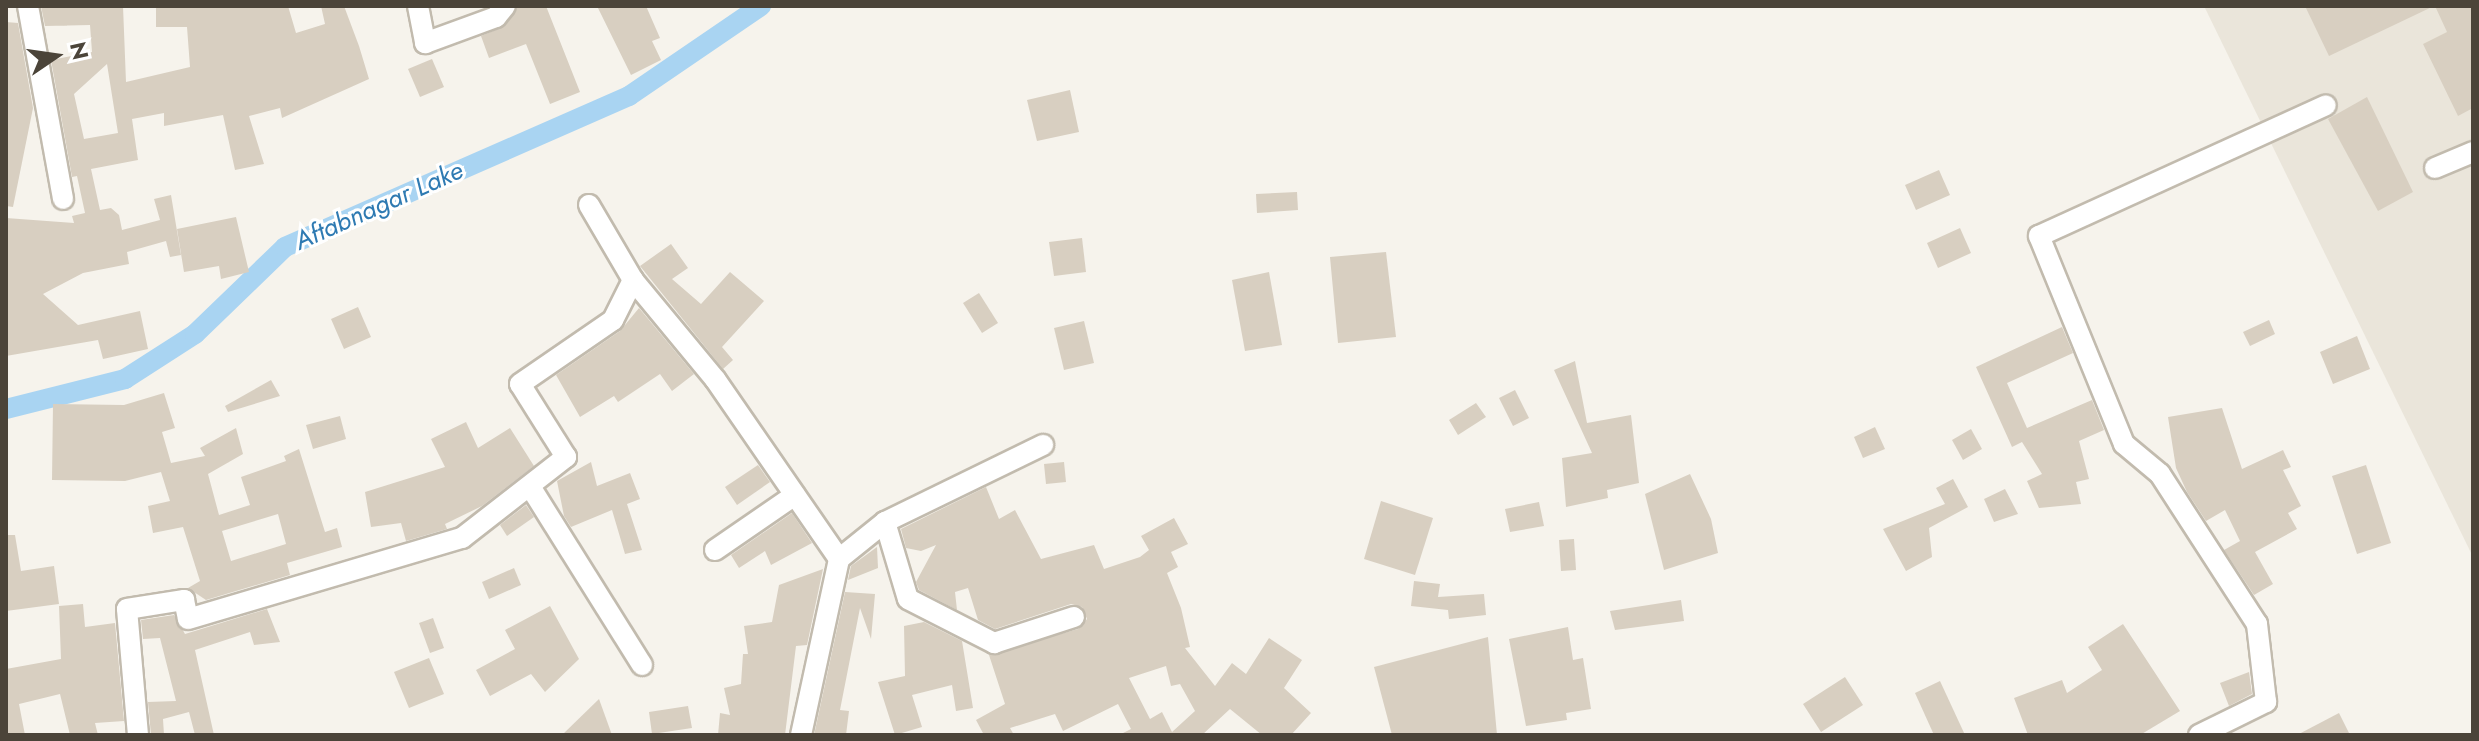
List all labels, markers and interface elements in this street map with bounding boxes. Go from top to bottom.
north arrow [16,16,96,96]
text: N [62,38,97,63]
water label: Aftabnagar Lake [290,155,468,257]

